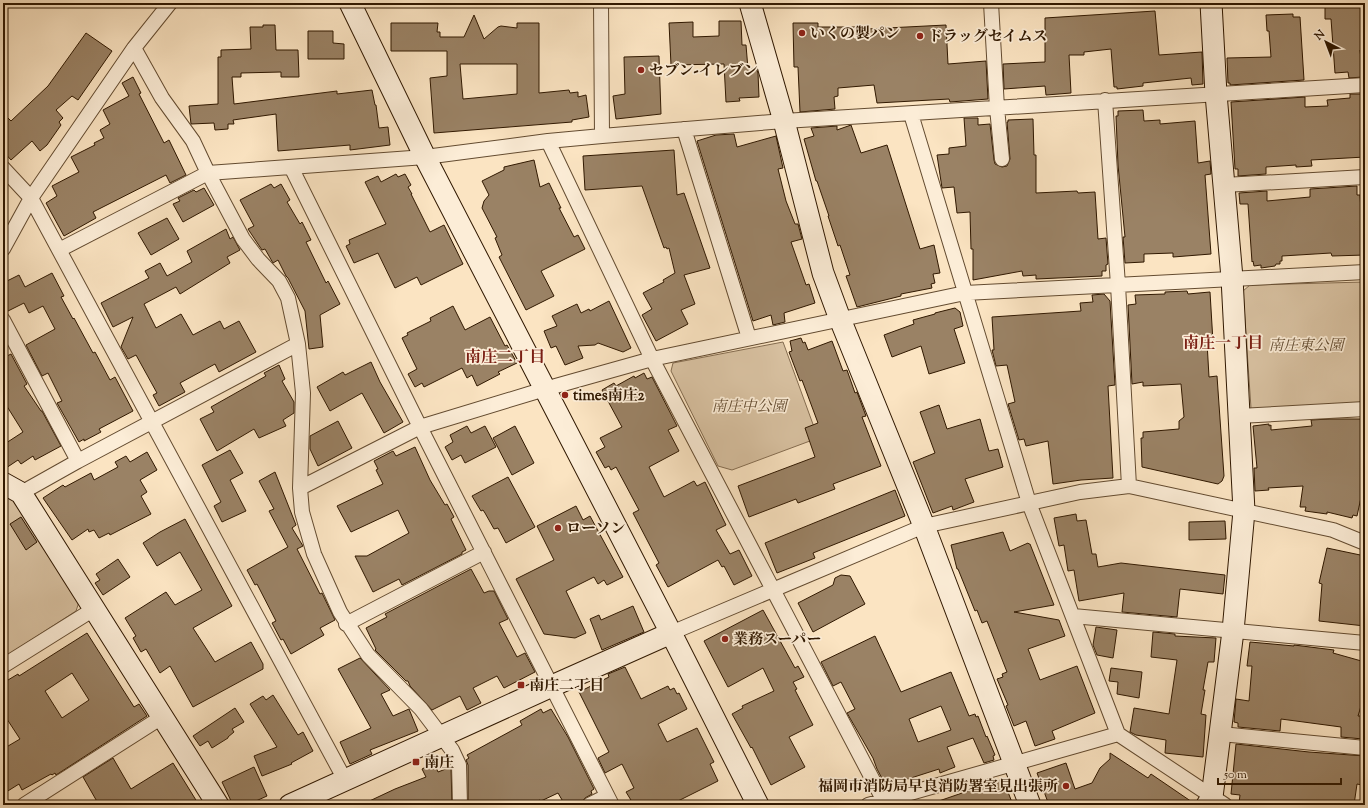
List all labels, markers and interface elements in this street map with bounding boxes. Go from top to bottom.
north arrow [1306,22,1346,62]
place label: いくの製パン [810,24,900,45]
text: N [1311,26,1329,45]
place label: ドラッグセイムス [928,27,1047,48]
marker: いくの製パン [797,28,807,38]
marker: ドラッグセイムス [915,31,925,41]
place label: セブン-イレブン [649,61,758,82]
marker: セブン-イレブン [636,65,646,75]
district label: 南庄一丁目 [1183,333,1263,356]
park label: 南庄東公園 [1268,336,1346,357]
district label: 南庄二丁目 [465,347,545,370]
place label: times南庄2 [573,386,646,407]
marker: times南庄2 [560,390,570,400]
park label: 南庄中公園 [711,397,789,418]
place label: ローソン [566,519,625,540]
marker: ローソン [553,523,563,533]
place label: 業務スーパー [733,630,822,651]
marker: 業務スーパー [720,634,730,644]
place label: 南庄二丁目 [529,676,604,697]
marker: 南庄二丁目 [516,680,526,690]
place label: 南庄 [424,753,454,774]
marker: 南庄 [411,757,421,767]
scale bar [1218,760,1341,786]
text: 50 m [1223,766,1247,784]
place label: 福岡市消防局早良消防署室見出張所 [818,777,1058,798]
marker: 福岡市消防局早良消防署室見出張所 [1061,781,1071,791]

